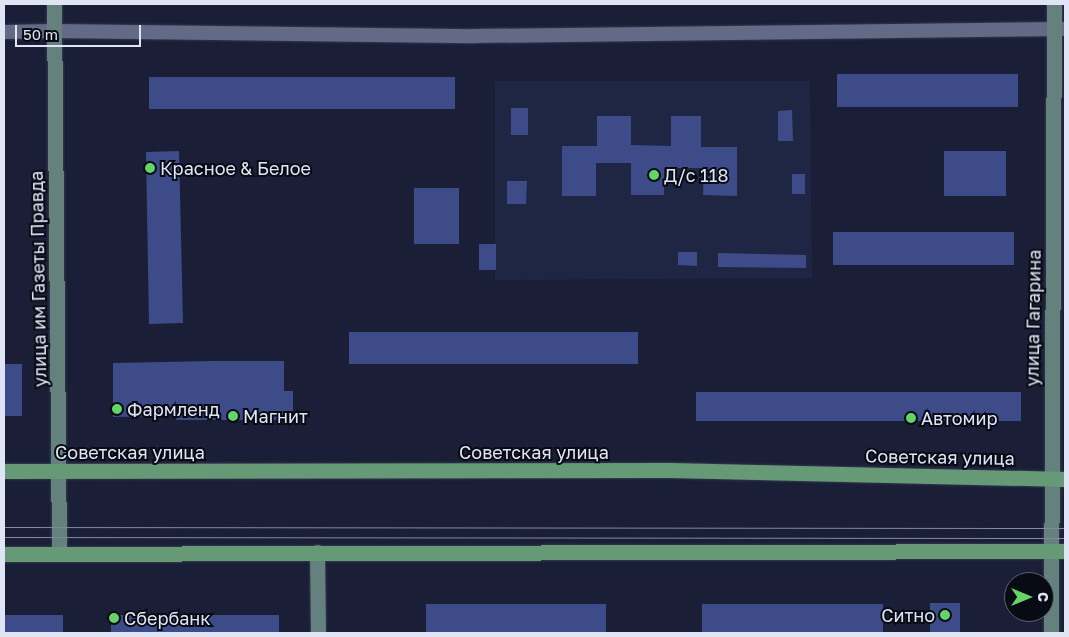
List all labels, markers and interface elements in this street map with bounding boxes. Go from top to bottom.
scale bar [18,15,144,47]
text: 50 m [23,25,58,43]
place label: Красное & Белое [160,157,311,179]
marker: Красное & Белое [144,162,156,174]
place label: Д/с 118 [664,164,729,186]
marker: Д/с 118 [648,169,660,181]
street label: улица им Газеты Правда [25,171,51,387]
street label: улица Гагарина [1021,249,1045,387]
place label: Фармленд [127,398,220,420]
marker: Фармленд [111,403,123,415]
place label: Магнит [243,405,308,427]
place label: Автомир [921,407,997,429]
marker: Магнит [227,410,239,422]
marker: Автомир [905,412,917,424]
street label: Советская улица [55,441,205,463]
street label: Советская улица [459,441,609,463]
street label: Советская улица [865,445,1015,469]
north arrow [1004,572,1054,622]
text: С [1035,592,1052,602]
place label: Ситно [881,604,935,626]
place label: Сбербанк [124,607,211,629]
marker: Ситно [939,609,951,621]
marker: Сбербанк [108,612,120,624]

